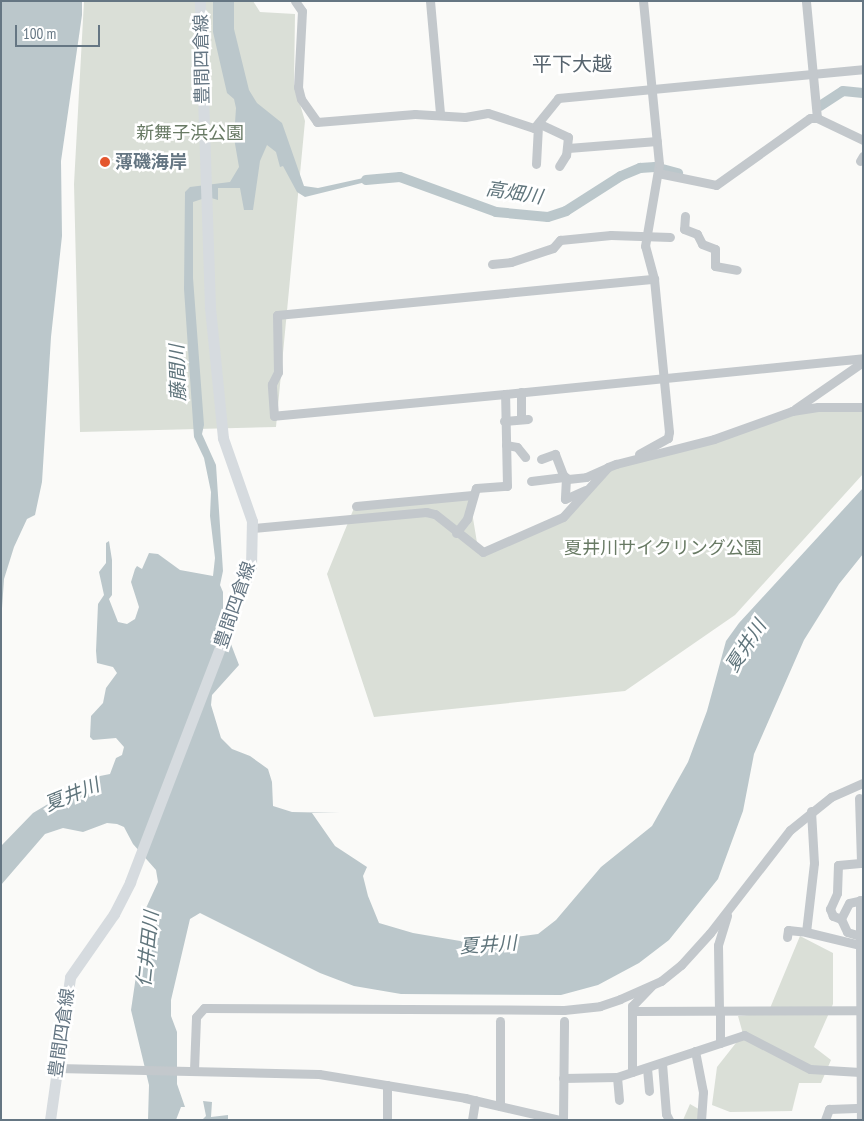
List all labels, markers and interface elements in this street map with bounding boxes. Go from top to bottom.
street label: 豊間四倉線 [190,14,214,104]
scale bar [18,15,102,47]
text: 100 m [23,24,56,43]
district label: 平下大越 [532,52,612,76]
park label: 新舞子浜公園 [136,122,244,144]
place label: 薄磯海岸 [115,151,187,173]
marker: 薄磯海岸 [99,156,111,168]
water label: 高畑川 [484,177,544,209]
water label: 藤間川 [166,344,190,402]
park label: 夏井川サイクリング公園 [564,537,762,559]
street label: 豊間四倉線 [210,559,260,651]
water label: 夏井川 [721,616,771,676]
water label: 夏井川 [41,774,103,816]
water label: 仁井田川 [133,910,163,988]
water label: 夏井川 [459,932,517,958]
street label: 豊間四倉線 [45,987,79,1079]

